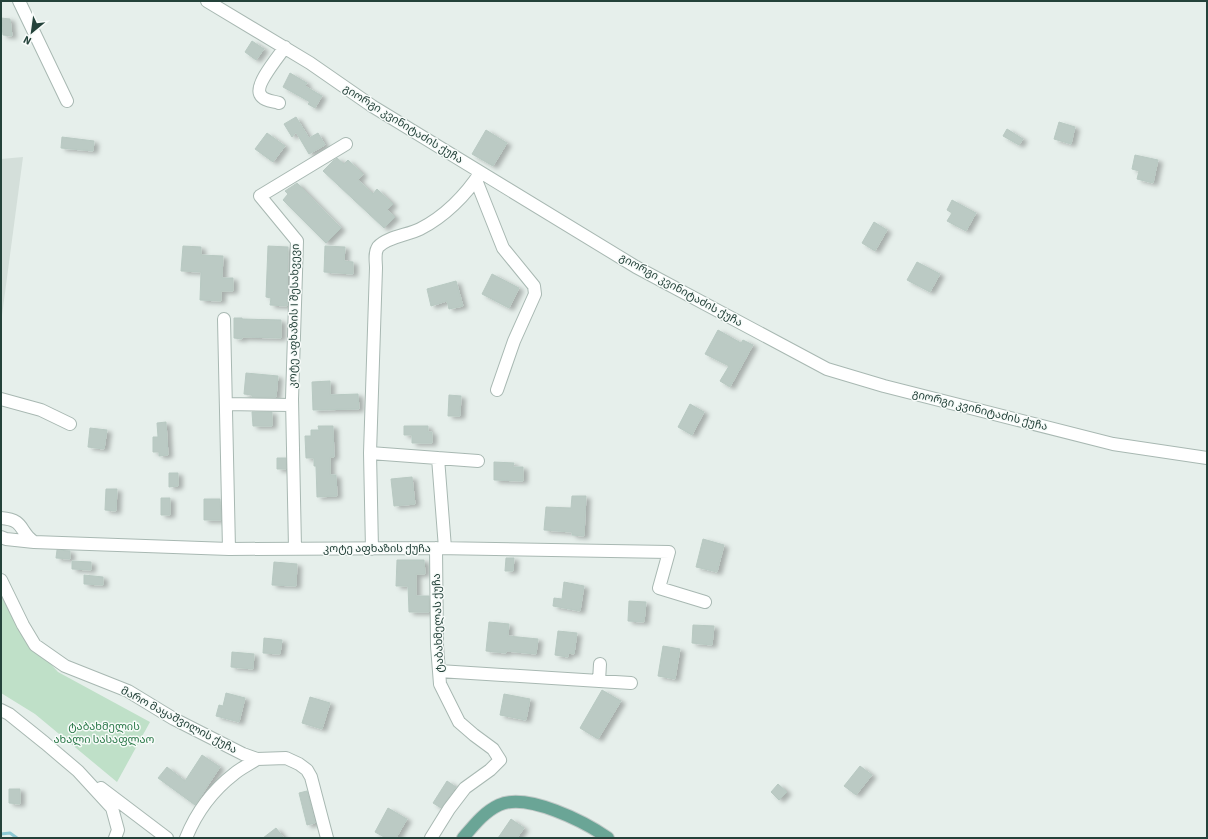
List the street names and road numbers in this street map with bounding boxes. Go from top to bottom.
street label: გიორგი კვინიტაძის ქუჩა [340,81,466,167]
street label: კოტე აფხაზის I შესახვევი [285,244,303,388]
street label: გიორგი კვინიტაძის ქუჩა [617,250,745,330]
street label: გიორგი კვინიტაძის ქუჩა [911,386,1049,434]
street label: კოტე აფხაზის ქუჩა [323,541,431,556]
street label: ტაბახმელას ქუჩა [429,573,447,673]
street label: მარო მაყაშვილის ქუჩა [118,683,240,757]

